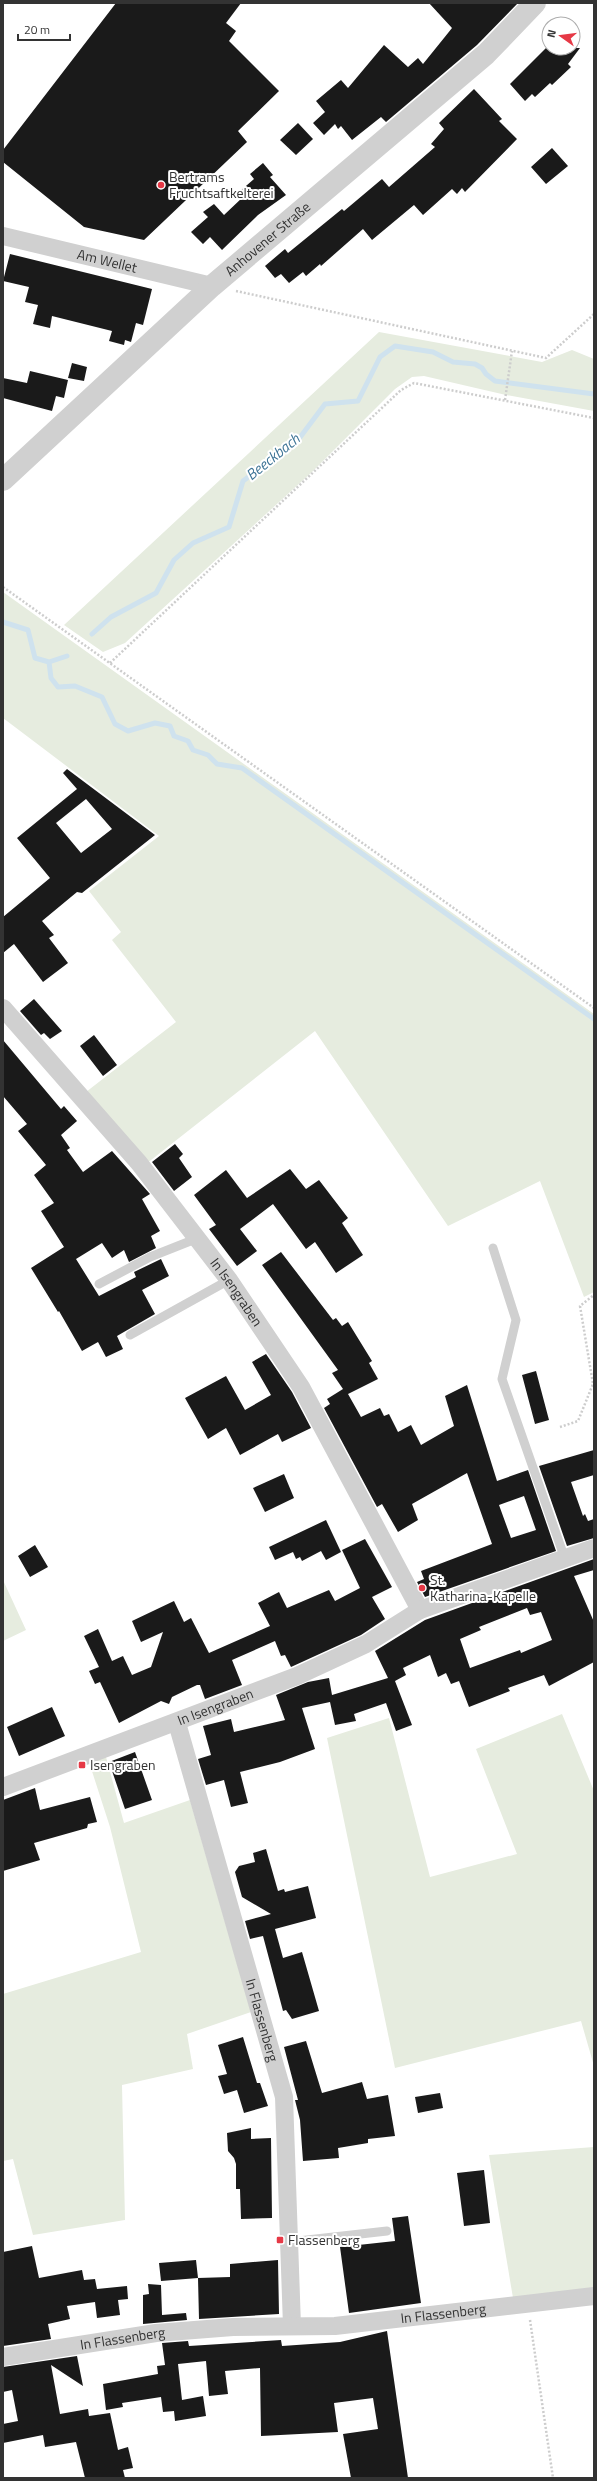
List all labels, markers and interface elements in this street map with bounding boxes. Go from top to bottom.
scale bar [18,16,70,42]
north arrow [541,16,581,56]
text: 20 m [24,20,50,39]
text: N [543,28,560,39]
place label: Bertrams Fruchtsaftkelterei [169,166,274,203]
marker: Bertrams Fruchtsaftkelterei [156,180,166,190]
street label: Anhovener Straße [220,196,315,281]
street label: Am Wellet [75,243,139,278]
water label: Beeckbach [241,427,305,486]
street label: In Isengraben [205,1253,268,1330]
place label: St. Katharina-Kapelle [430,1569,536,1606]
marker: St. Katharina-Kapelle [417,1583,427,1593]
street label: In Isengraben [174,1682,256,1730]
place label: Isengraben [90,1754,156,1775]
marker: Isengraben [77,1760,87,1770]
street label: In Flassenberg [241,1976,284,2064]
place label: Flassenberg [288,2229,360,2250]
marker: Flassenberg [275,2235,285,2245]
street label: In Flassenberg [399,2298,487,2328]
street label: In Flassenberg [78,2321,166,2355]

